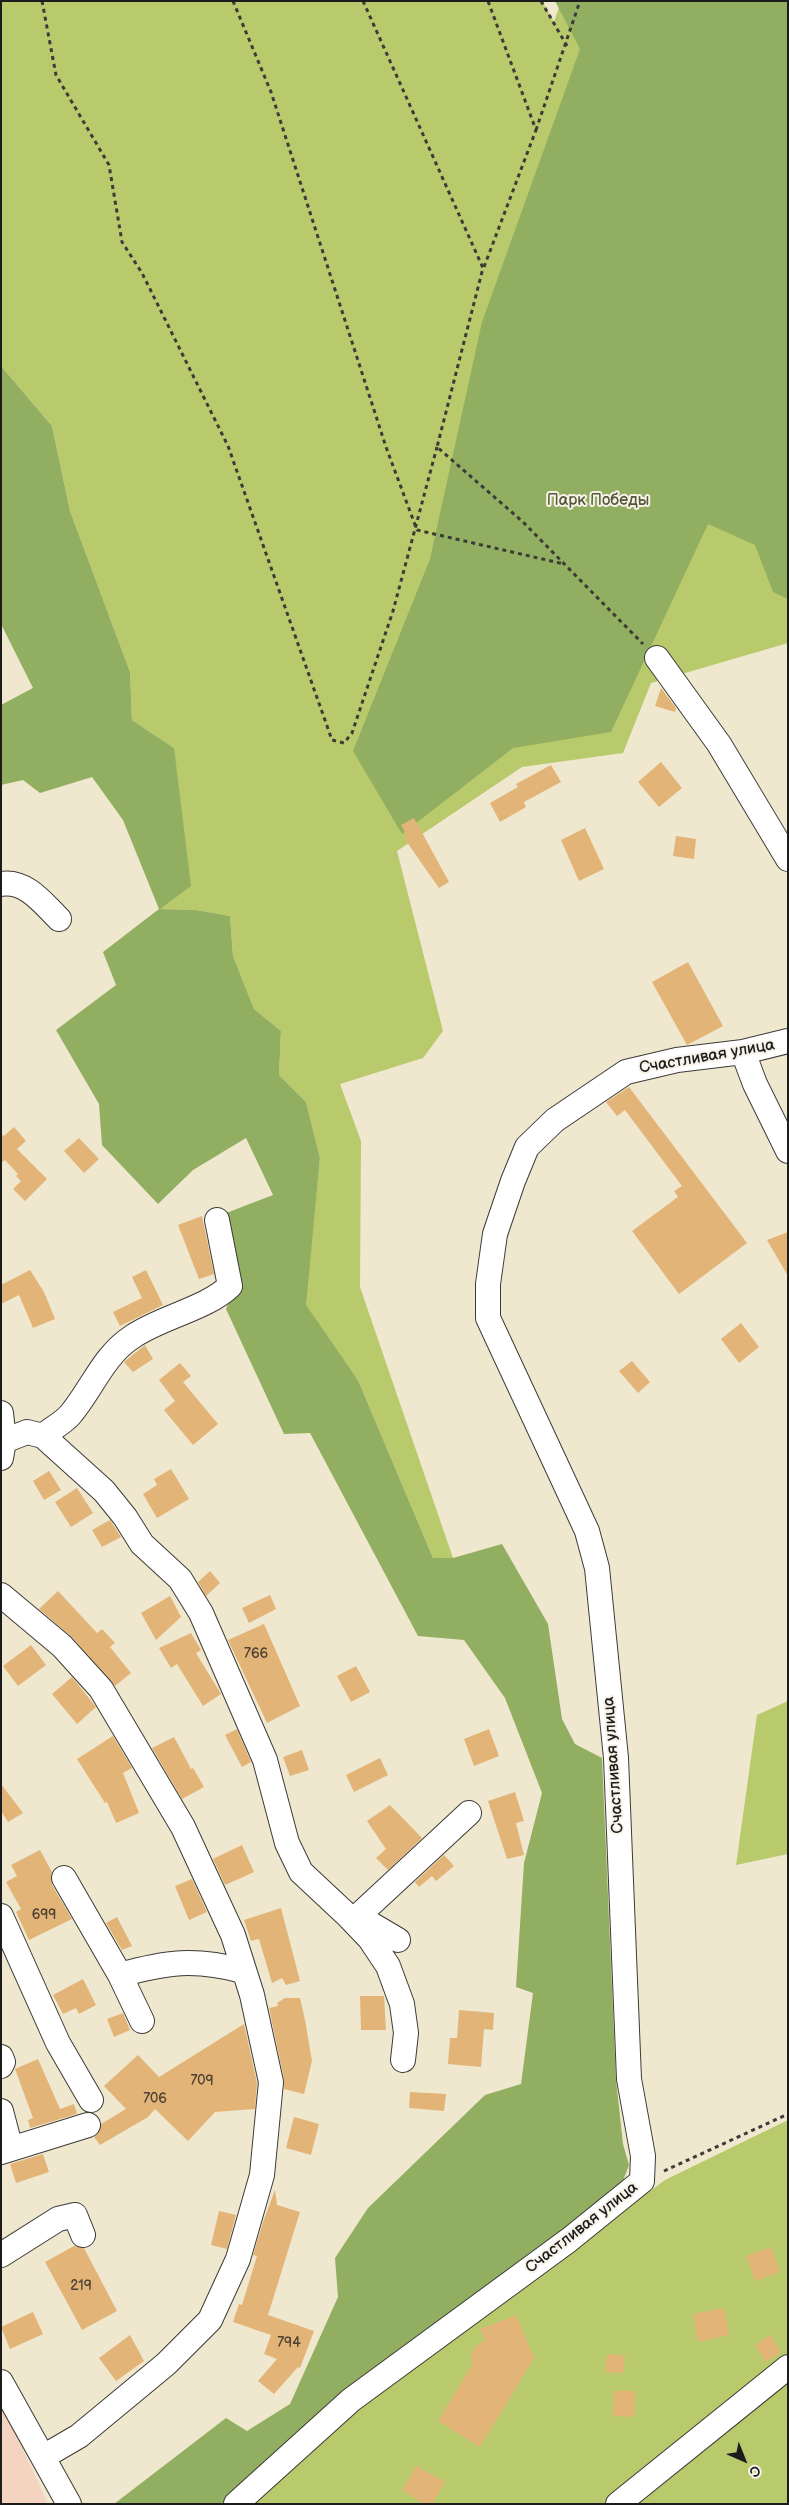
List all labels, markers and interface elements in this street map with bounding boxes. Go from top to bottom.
park label: Парк Победы [547,491,649,511]
street label: Счастливая улица [638,1036,776,1078]
house number: 766 [244,1646,268,1662]
street label: Счастливая улица [600,1696,628,1834]
house number: 699 [32,1907,56,1923]
house number: 709 [190,2073,214,2089]
house number: 706 [143,2091,167,2107]
street label: Счастливая улица [522,2178,642,2278]
house number: 219 [70,2278,92,2294]
house number: 794 [277,2335,301,2351]
north arrow [719,2435,769,2485]
text: С [745,2462,764,2481]

